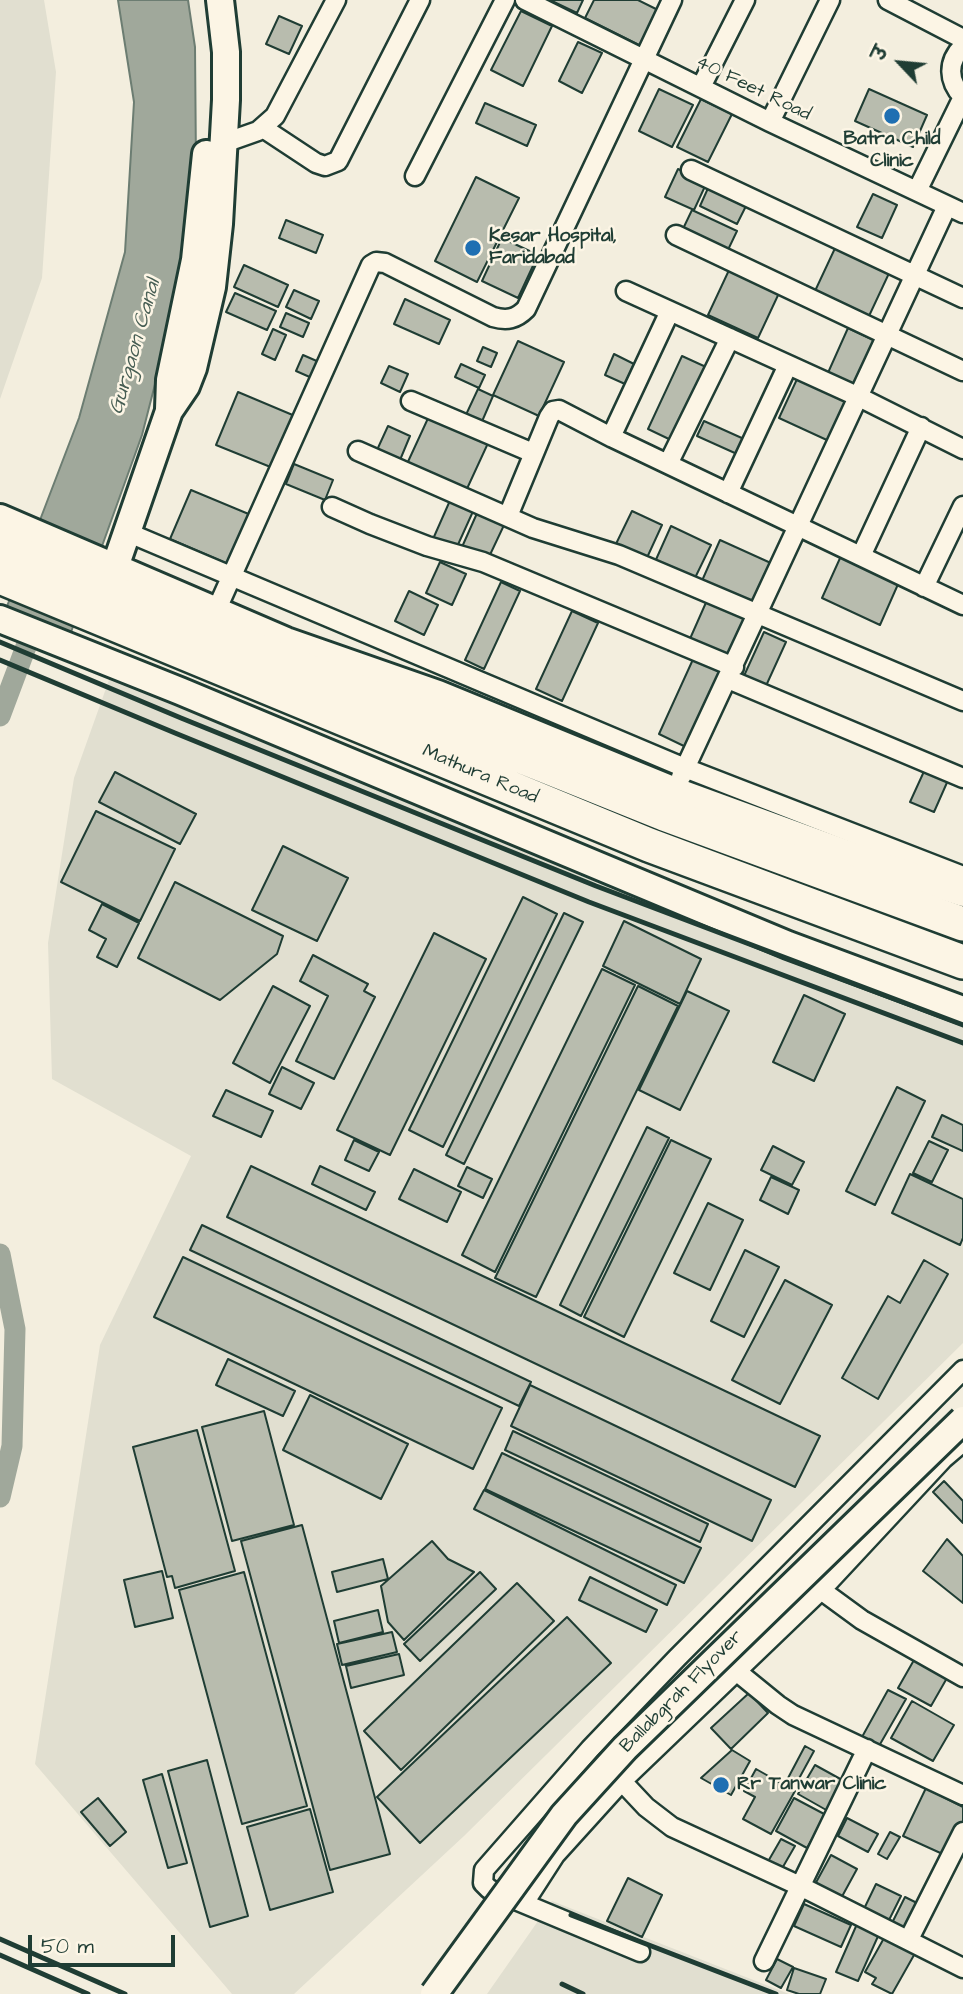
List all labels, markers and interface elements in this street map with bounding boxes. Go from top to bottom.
north arrow [865,28,935,98]
text: उ [866,42,896,65]
street label: 40 Feet Road [692,51,814,127]
marker: Batra Child Clinic [882,106,902,126]
place label: Batra Child Clinic [843,129,941,173]
place label: Kesar Hospital, Faridabad [489,226,617,270]
marker: Kesar Hospital, Faridabad [463,238,483,258]
water label: Gurgaon Canal [105,277,167,417]
street label: Mathura Road [419,740,541,810]
street label: Ballabgrah Flyover [616,1626,748,1758]
place label: Rr Tanwar Clinic [737,1774,886,1796]
marker: Rr Tanwar Clinic [711,1775,731,1795]
scale bar [32,1920,178,1964]
text: 50 m [41,1932,94,1961]

